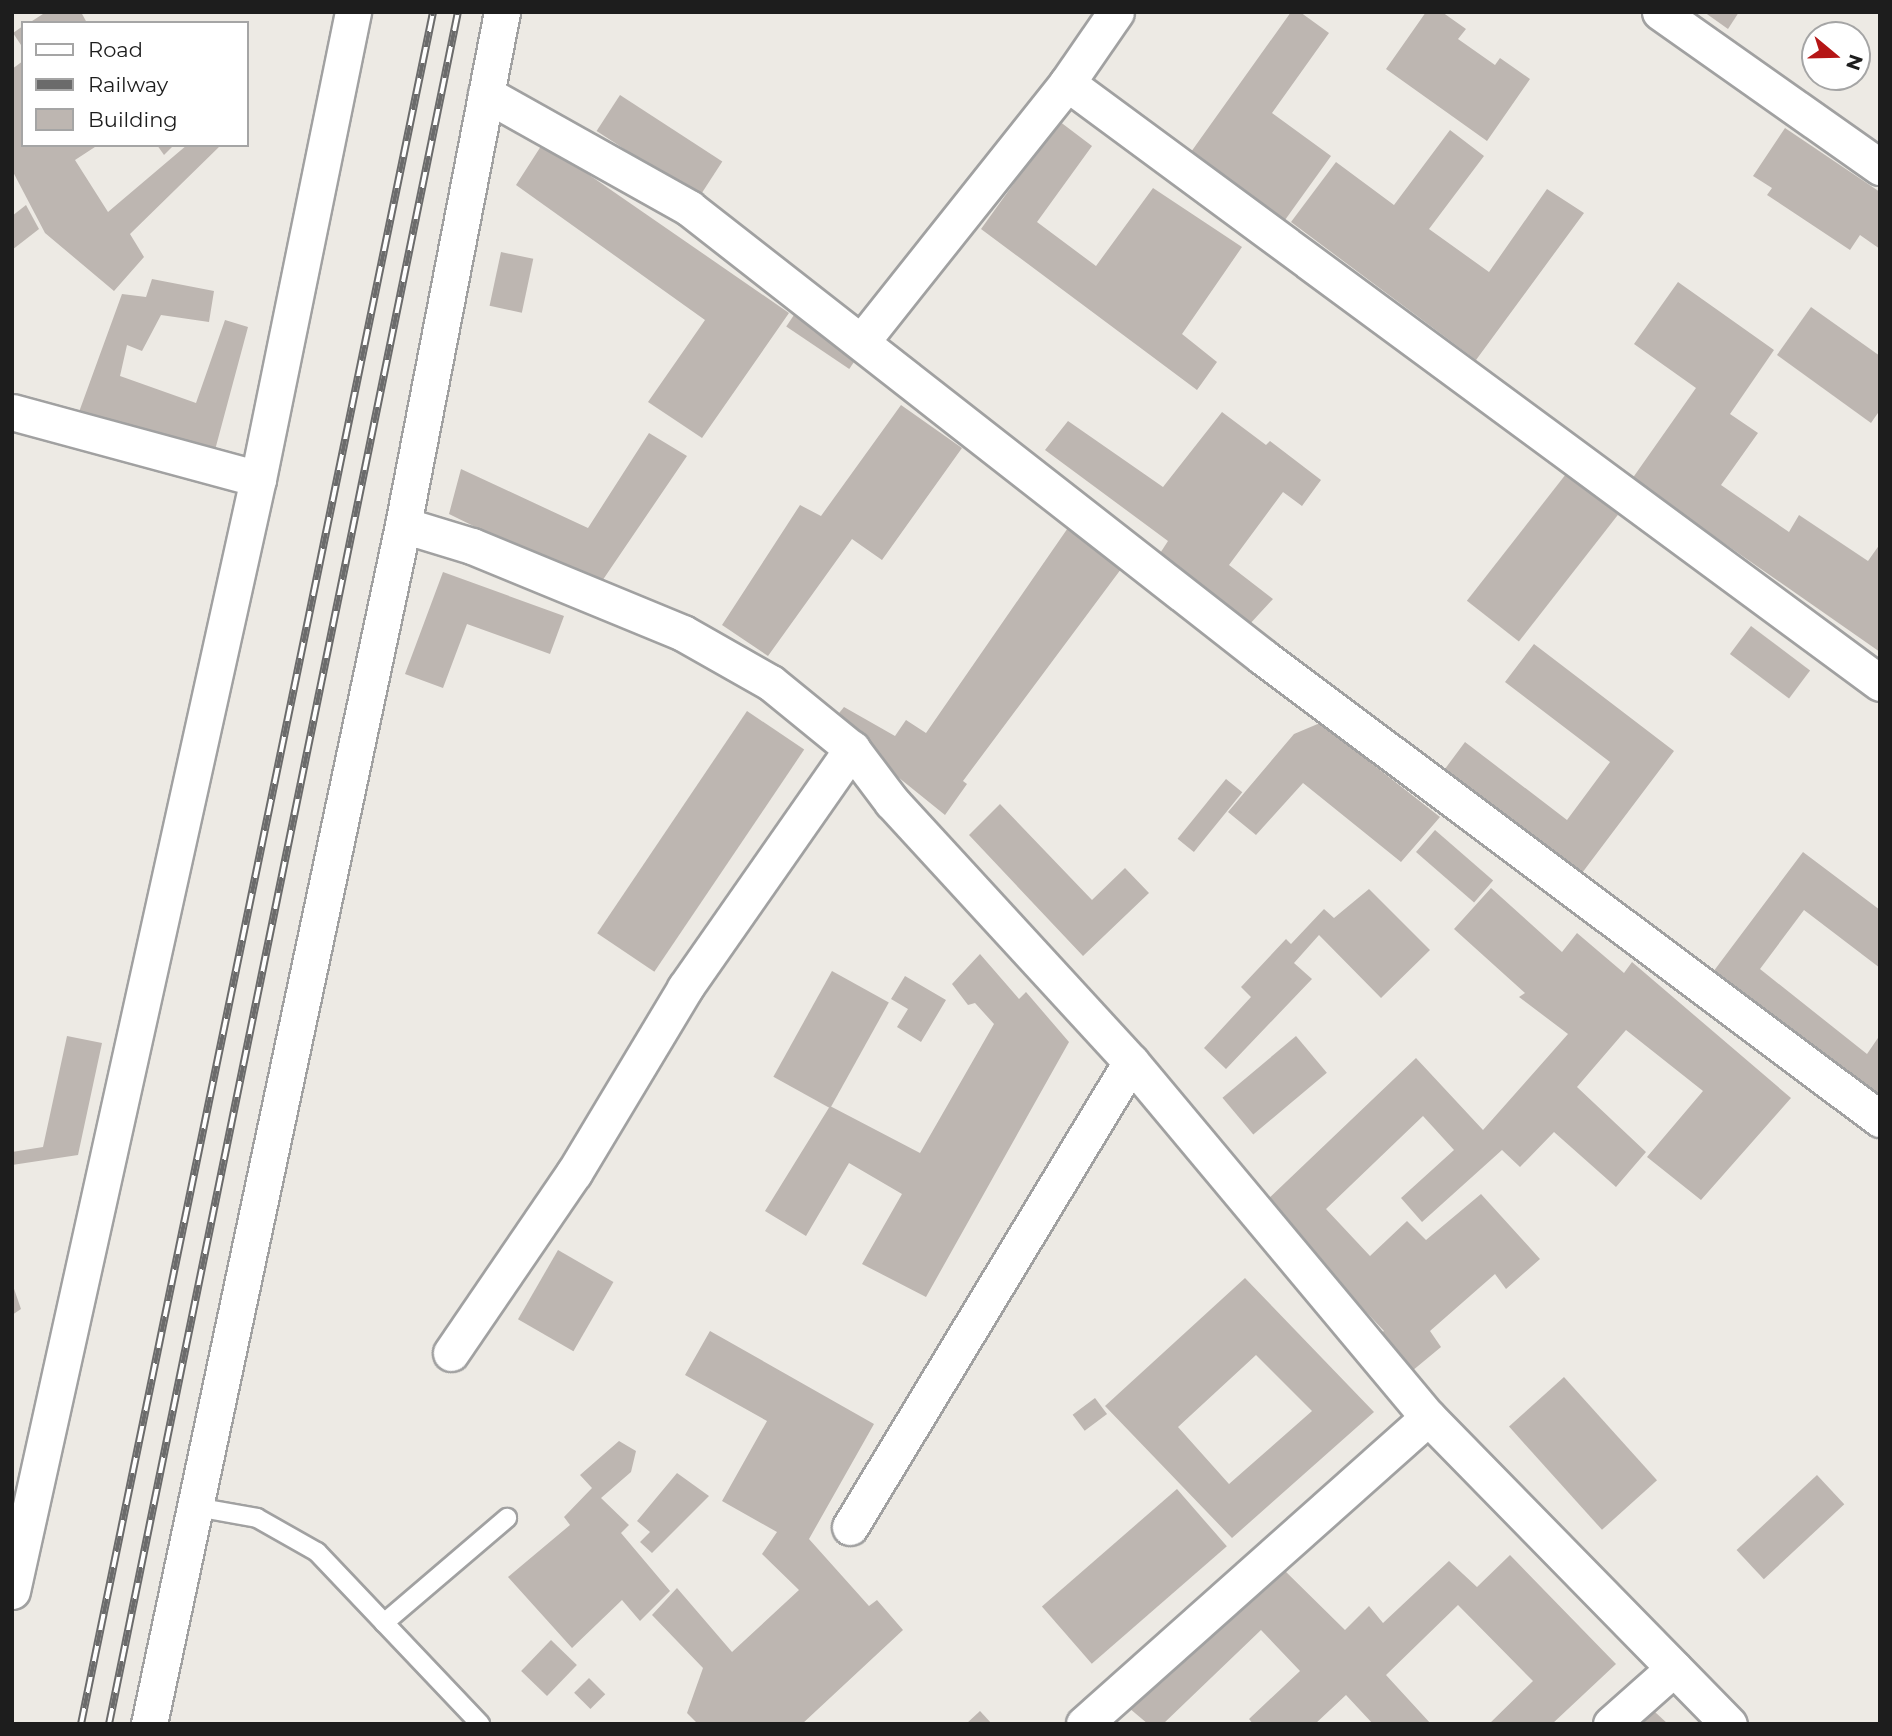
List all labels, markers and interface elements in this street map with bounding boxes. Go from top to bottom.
legend [21,21,248,147]
north arrow [1801,21,1871,91]
text: Road [88,37,143,62]
text: N [1841,51,1868,73]
text: Railway [88,72,168,97]
text: Building [88,107,178,132]

